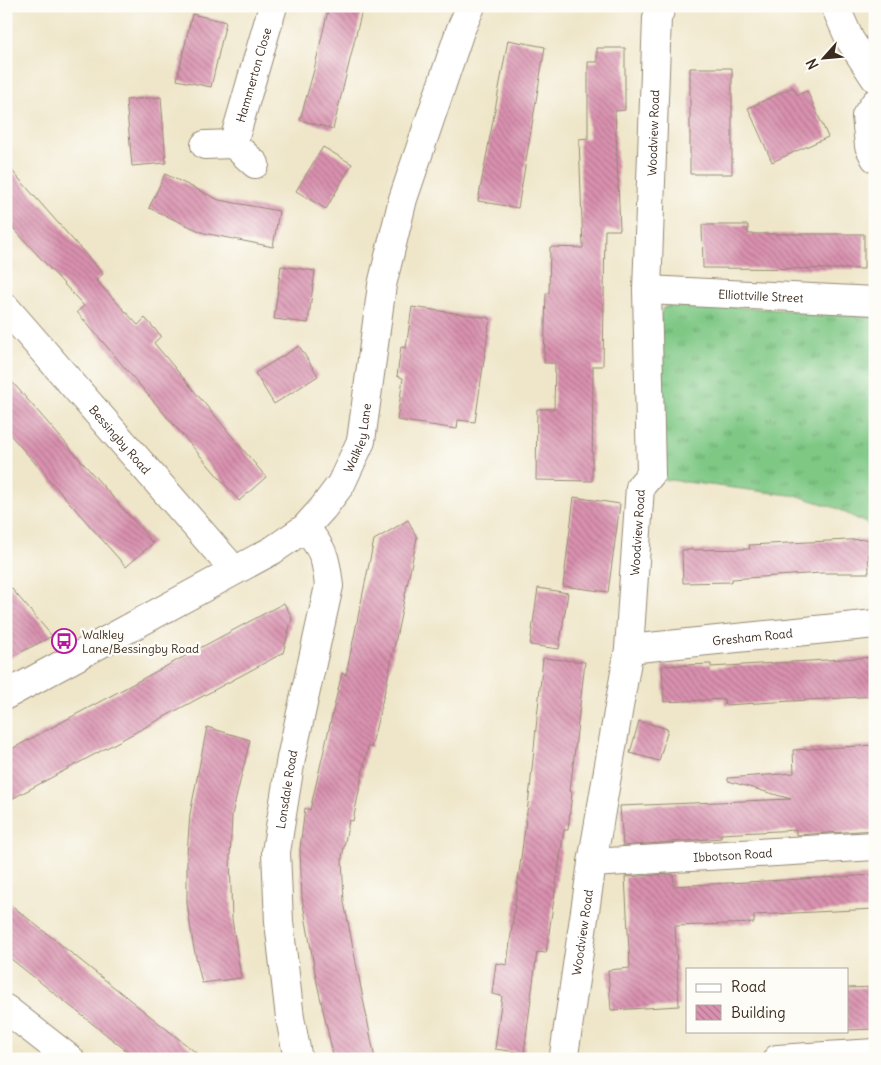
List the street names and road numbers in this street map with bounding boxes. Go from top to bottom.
street label: Hammerton Close [232,26,274,124]
street label: Woodview Road [644,89,662,176]
street label: Elliottville Street [718,286,804,305]
street label: Bessingby Road [86,402,154,477]
street label: Walkley Lane [340,402,373,475]
street label: Woodview Road [626,489,647,576]
street label: Gresham Road [712,625,793,648]
street label: Lonsdale Road [272,748,300,830]
street label: Ibbotson Road [693,845,773,864]
street label: Woodview Road [568,889,596,976]

